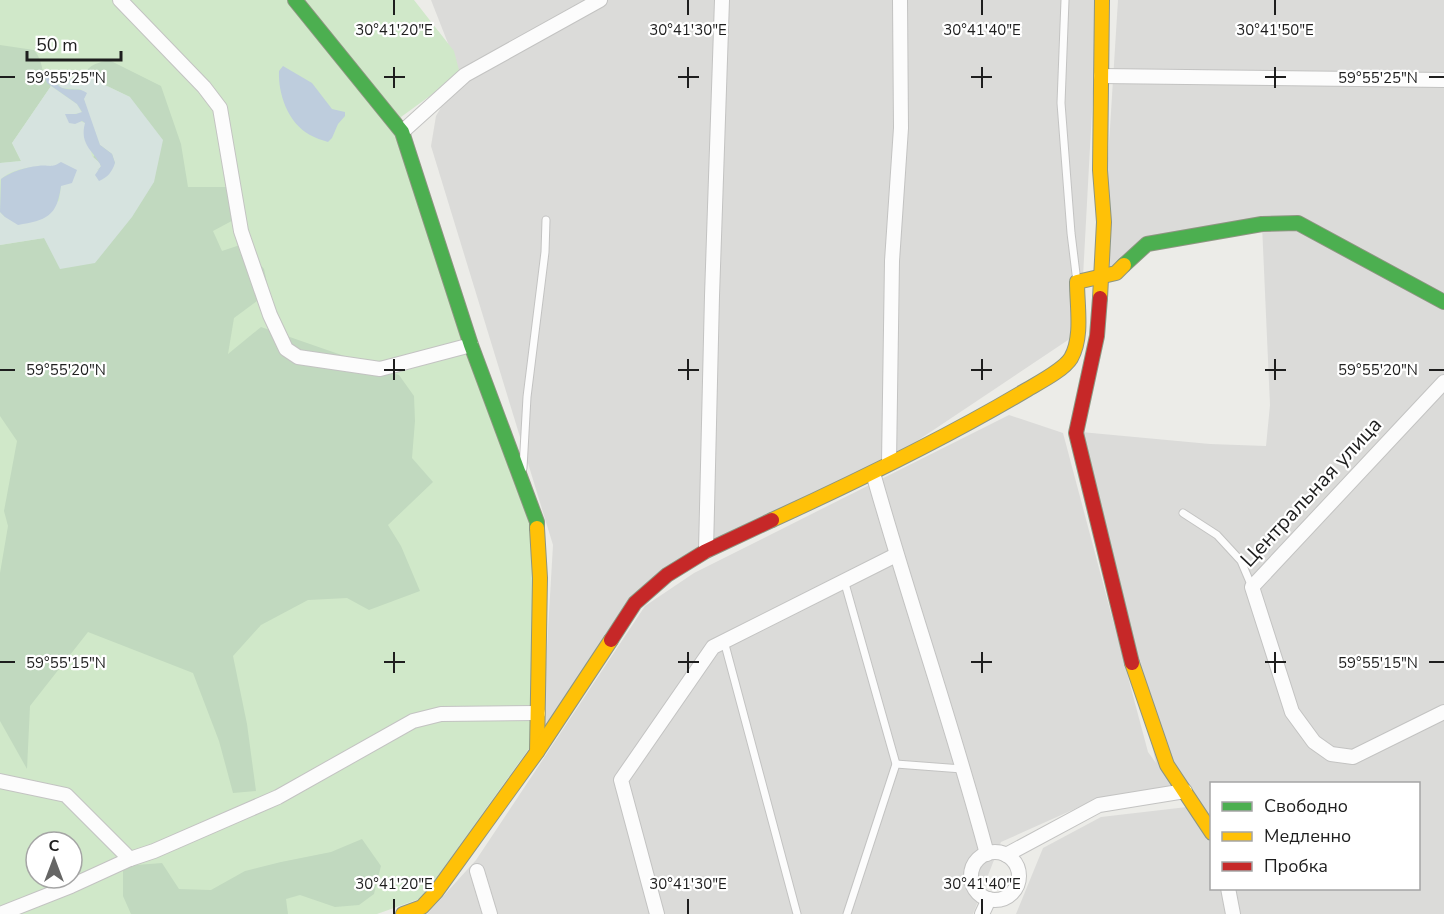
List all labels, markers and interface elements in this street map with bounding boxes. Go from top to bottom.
text: 30°41'20"E [355,20,433,40]
text: 30°41'30"E [649,20,727,40]
text: 30°41'40"E [943,20,1021,40]
text: 30°41'50"E [1236,20,1314,40]
scale bar [27,24,122,62]
text: 50 m [36,33,78,57]
text: 59°55'25"N [26,68,106,88]
text: 59°55'25"N [1338,68,1418,88]
text: 59°55'20"N [26,360,106,380]
text: 59°55'20"N [1338,360,1418,380]
street label: Центральная улица [1234,411,1388,573]
text: 59°55'15"N [26,653,106,673]
text: 59°55'15"N [1338,653,1418,673]
legend [1210,782,1420,890]
text: Свободно [1264,794,1348,818]
text: Медленно [1264,824,1351,848]
north arrow [24,830,84,890]
text: С [49,835,60,857]
text: Пробка [1264,854,1328,878]
text: 30°41'20"E [355,874,433,894]
text: 30°41'30"E [649,874,727,894]
text: 30°41'40"E [943,874,1021,894]

